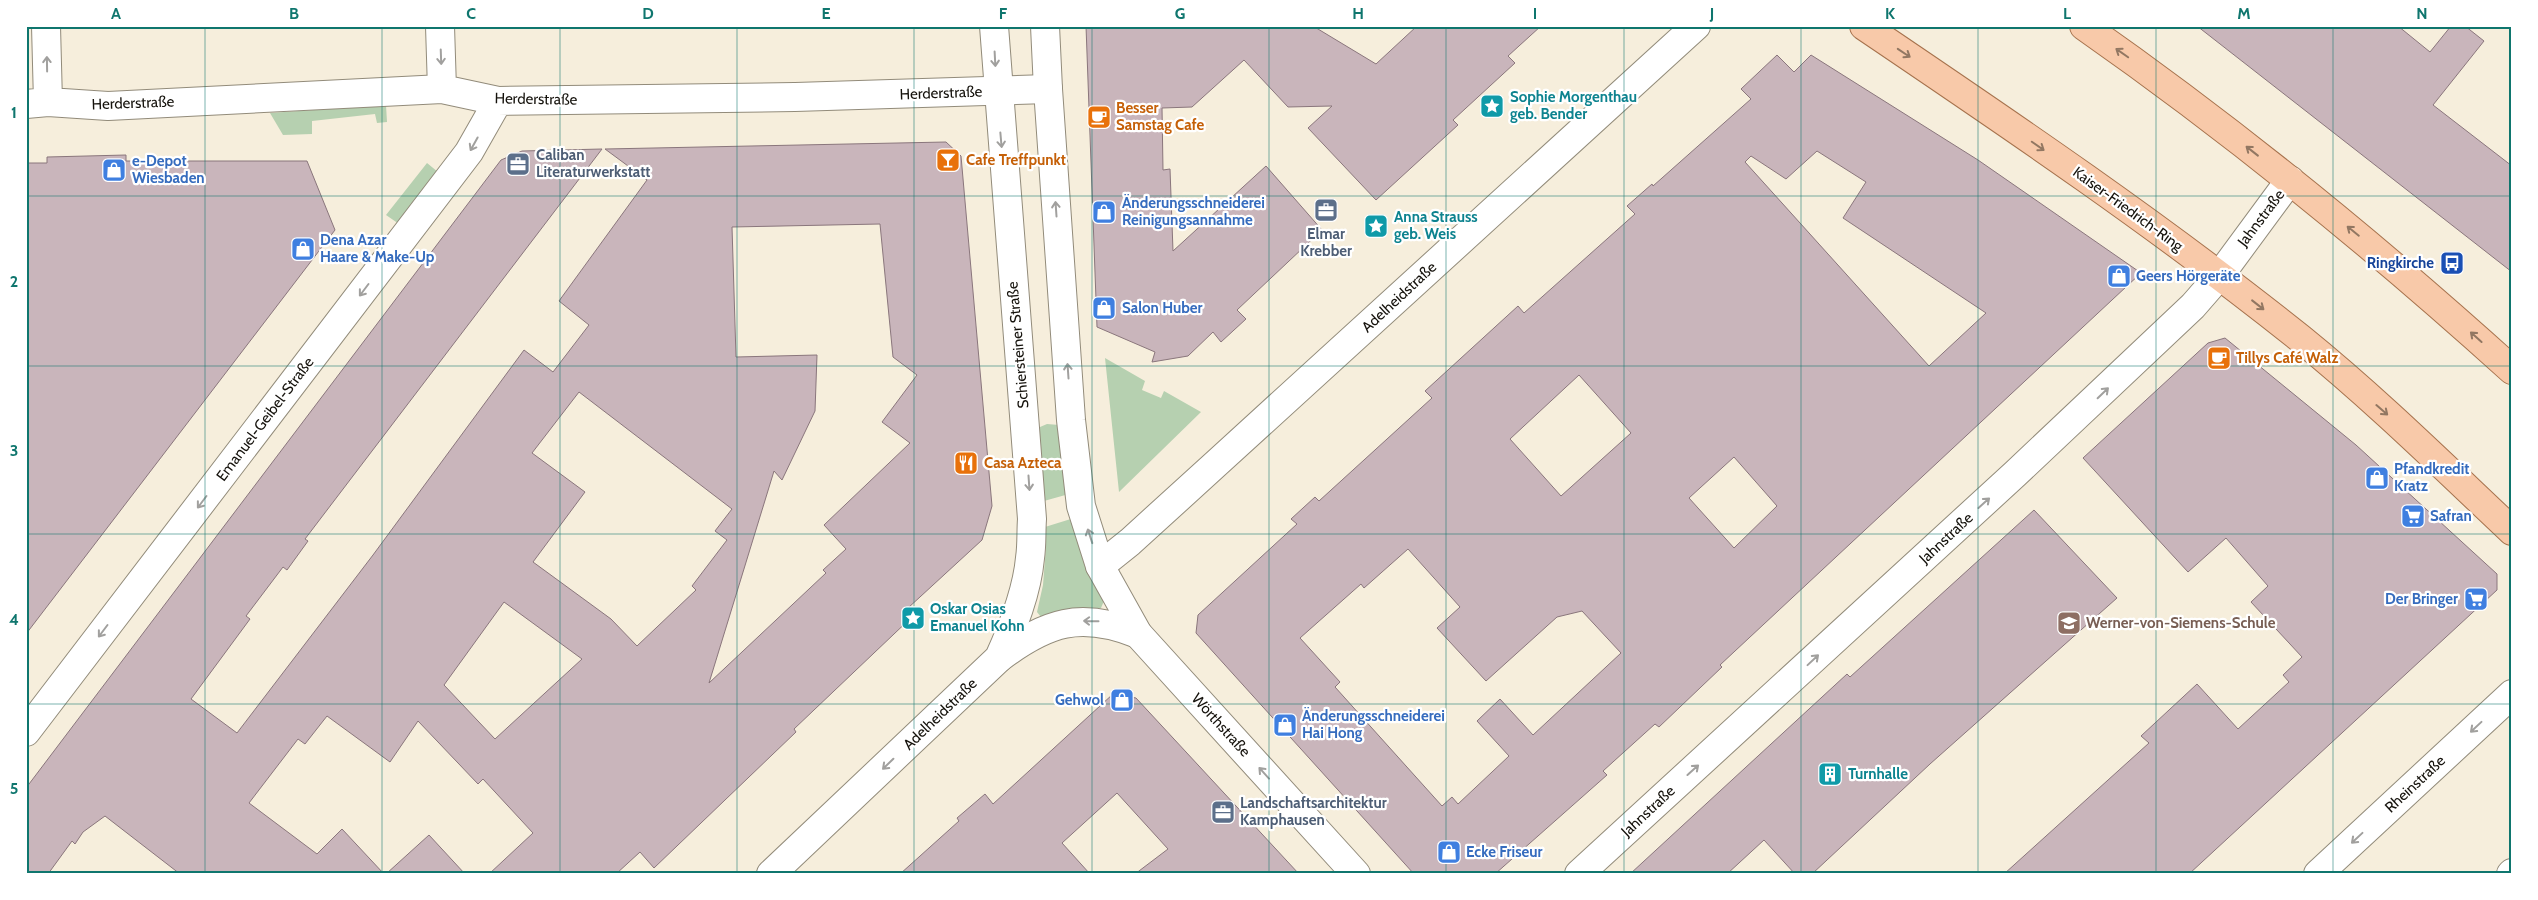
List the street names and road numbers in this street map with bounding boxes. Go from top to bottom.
street label: Herderstraße [899,83,983,103]
street label: Herderstraße [494,89,578,109]
street label: Herderstraße [91,93,175,113]
street label: Kaiser-Friedrich-Ring [2069,163,2187,255]
street label: Jahnstraße [2233,186,2288,251]
street label: Adelheidstraße [1358,258,1440,336]
street label: Schiersteiner Straße [1003,281,1033,409]
street label: Emanuel-Geibel-Straße [212,353,318,485]
street label: Jahnstraße [1915,508,1977,568]
street label: Adelheidstraße [899,674,981,754]
street label: Wörthstraße [1188,690,1254,761]
street label: Rheinstraße [2381,751,2449,816]
street label: Jahnstraße [1617,781,1679,841]

